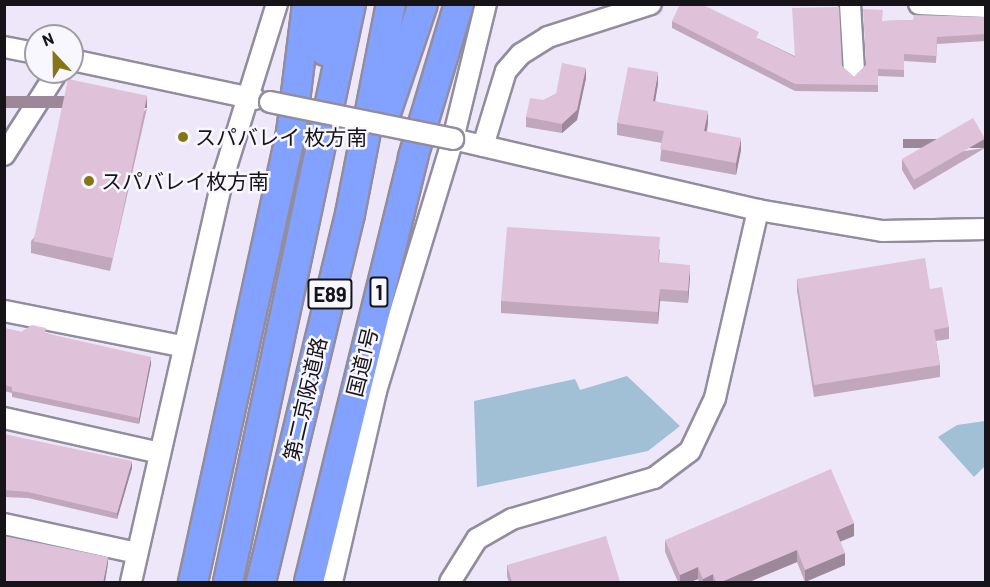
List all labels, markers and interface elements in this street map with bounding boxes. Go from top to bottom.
north arrow [24,24,84,84]
text: N [39,28,56,50]
place label: スパバレイ 枚方南 [195,124,367,150]
marker: スパバレイ 枚方南 [176,130,190,144]
place label: スパバレイ枚方南 [101,168,269,194]
marker: スパバレイ枚方南 [82,174,96,188]
road number: 1 [368,275,389,309]
road number: E89 [306,277,354,311]
street label: 国道1号 [341,325,383,399]
street label: 第二京阪道路 [279,335,331,463]

